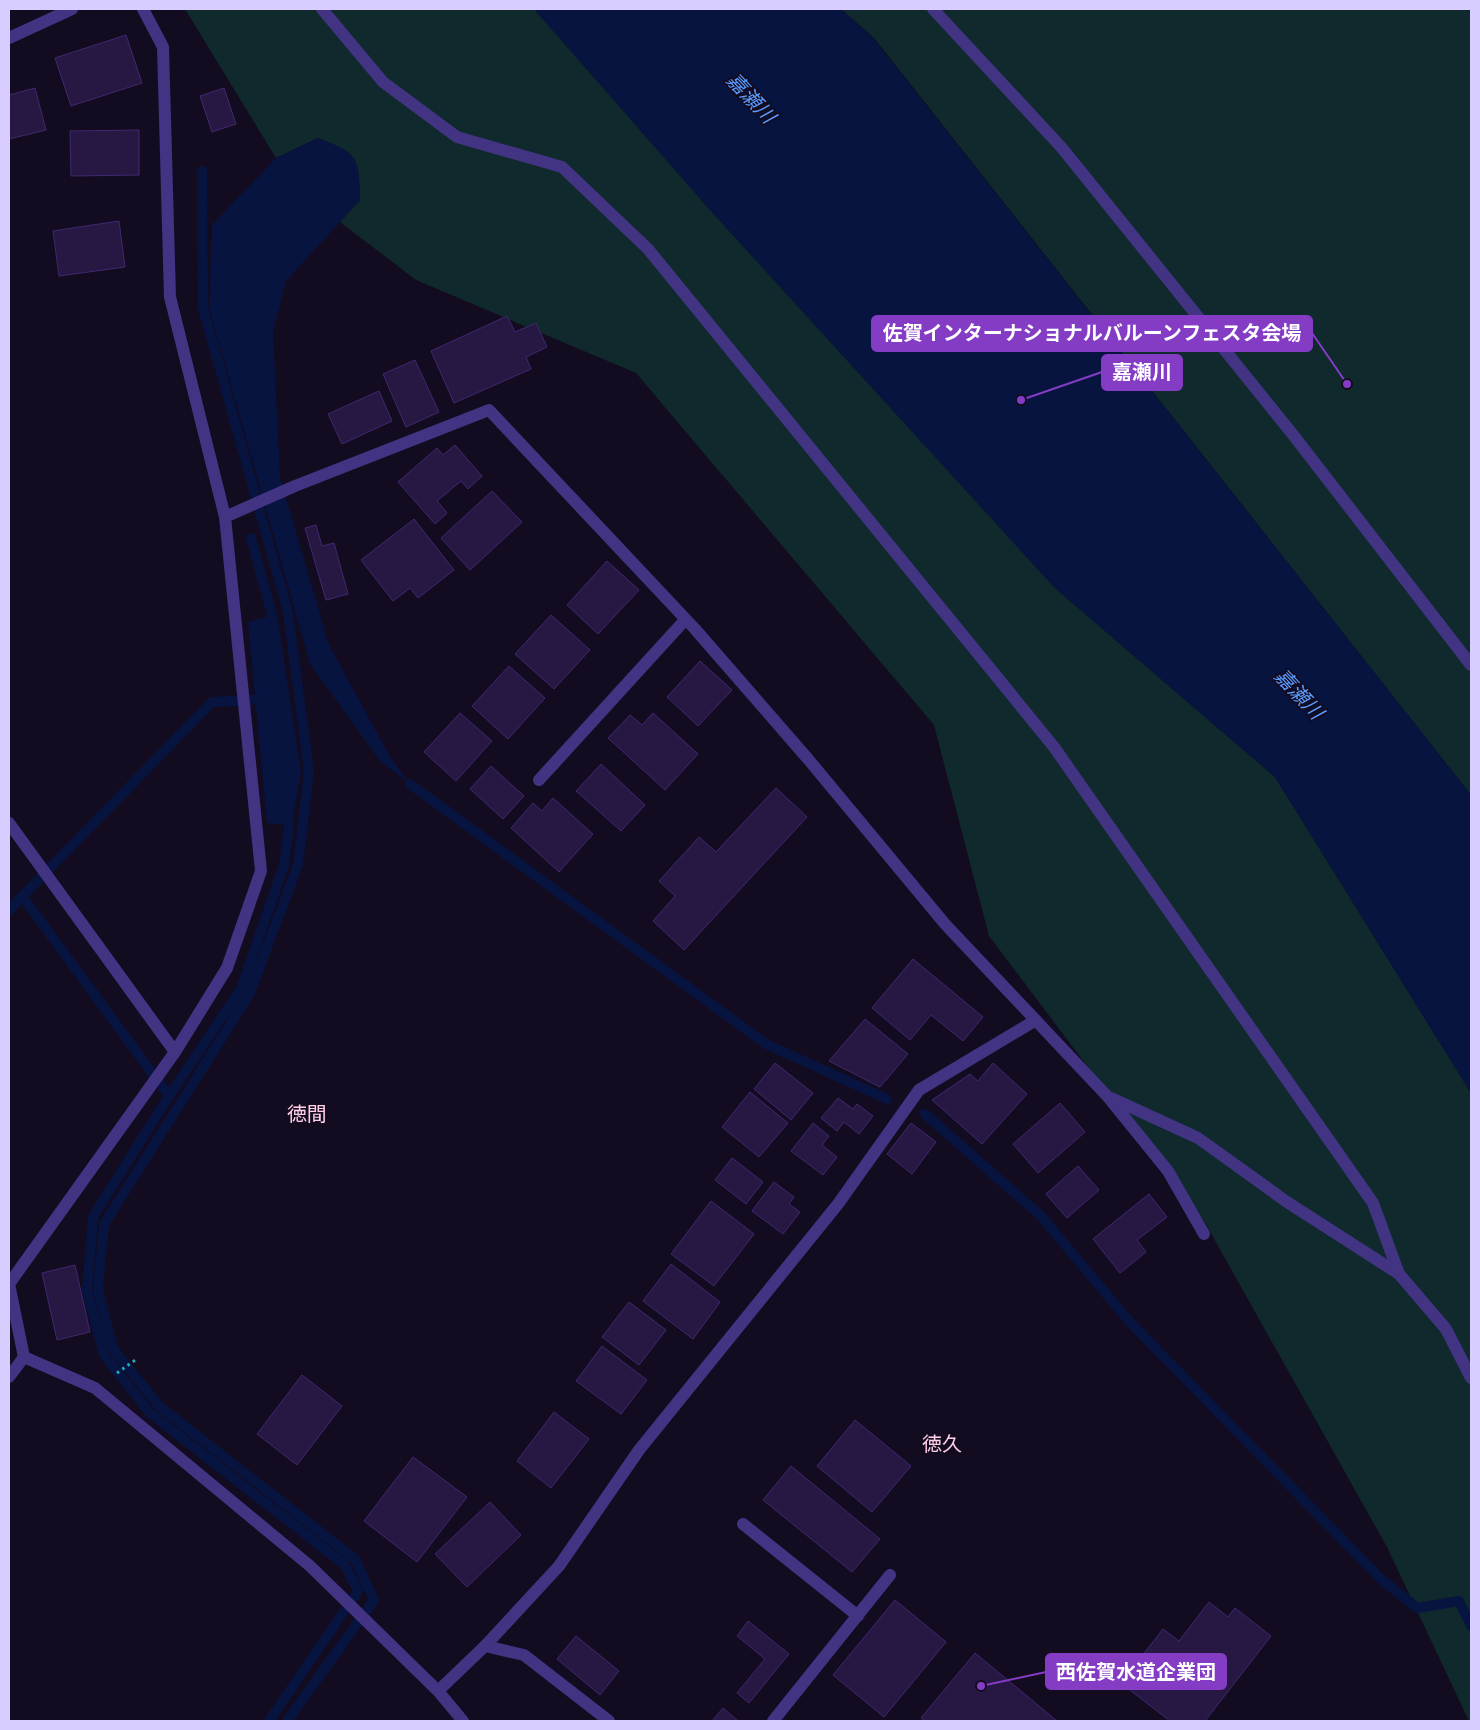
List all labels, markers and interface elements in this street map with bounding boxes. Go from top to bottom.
water label: 嘉瀬川 [721,68,782,130]
callout: 佐賀インターナショナルバルーンフェスタ会場 [872,316,1312,351]
text: 佐賀インターナショナルバルーンフェスタ会場 [883,321,1301,346]
callout: 嘉瀬川 [1102,355,1182,390]
text: 嘉瀬川 [1112,360,1172,385]
water label: 嘉瀬川 [1269,664,1330,726]
district label: 徳間 [287,1102,327,1127]
district label: 徳久 [922,1432,962,1457]
callout: 西佐賀水道企業団 [1046,1654,1226,1689]
text: 西佐賀水道企業団 [1056,1660,1216,1685]

